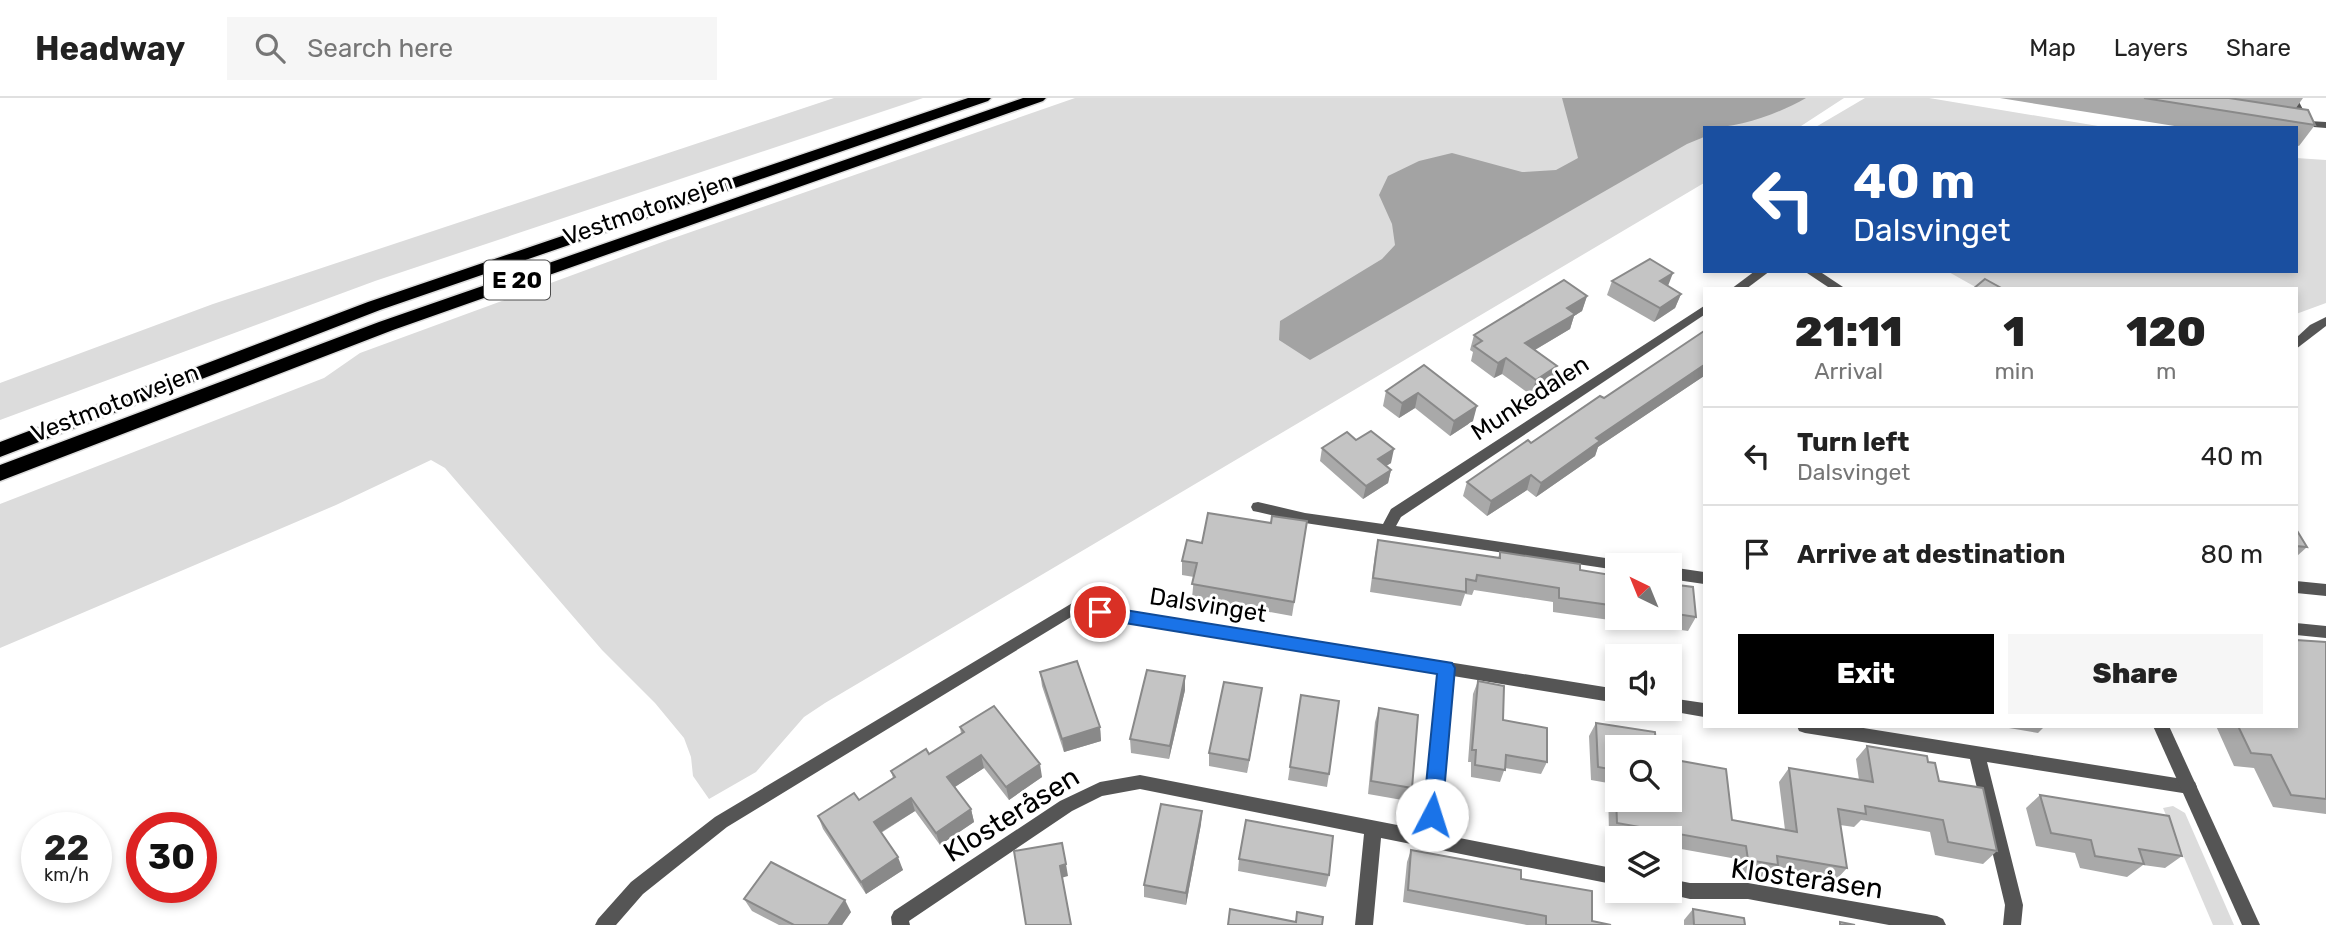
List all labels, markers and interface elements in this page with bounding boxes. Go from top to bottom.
search box [227,17,717,80]
text: Headway [35,29,185,68]
icon: search [251,29,289,67]
text: Search here [307,33,453,64]
text: Map [2029,34,2076,62]
text: Layers [2114,34,2188,62]
text: Share [2226,34,2291,62]
text: 40 m [1853,152,1975,210]
icon: left [1738,154,1829,245]
street label: Vestmotorvejen [560,167,736,251]
text: Dalsvinget [1853,211,2011,249]
road number: E 20 [484,260,550,300]
text: 21:11 [1795,307,1903,357]
text: 1 [2003,307,2025,357]
text: 120 [2126,307,2206,357]
street label: Munkedalen [1466,350,1594,446]
text: Arrival [1814,357,1883,385]
text: min [1994,357,2034,385]
text: m [2156,357,2176,385]
street label: Vestmotorvejen [27,358,203,448]
text: Turn left [1797,427,1909,458]
icon: left [1738,437,1776,475]
text: 40 m [2201,441,2263,472]
text: Dalsvinget [1797,458,1910,486]
icon: arrive [1738,535,1776,573]
text: Arrive at destination [1797,539,2065,570]
text: 80 m [2200,539,2263,570]
north arrow [1605,553,1682,630]
map controls [1605,553,1682,903]
pin [1070,582,1130,642]
street label: Dalsvinget [1147,582,1269,628]
icon: arrive [1081,593,1119,631]
button: Exit [1738,634,1994,714]
button: Share [2008,634,2263,714]
button: sound [1605,644,1682,721]
button: search [1605,735,1682,812]
street label: Klosteråsen [937,760,1085,869]
position arrow [1395,778,1469,852]
speed limit sign: 30 [126,812,217,903]
button: layers [1605,826,1682,903]
text: 22 [44,827,89,869]
street label: Klosteråsen [1729,851,1885,906]
text: km/h [44,864,89,886]

